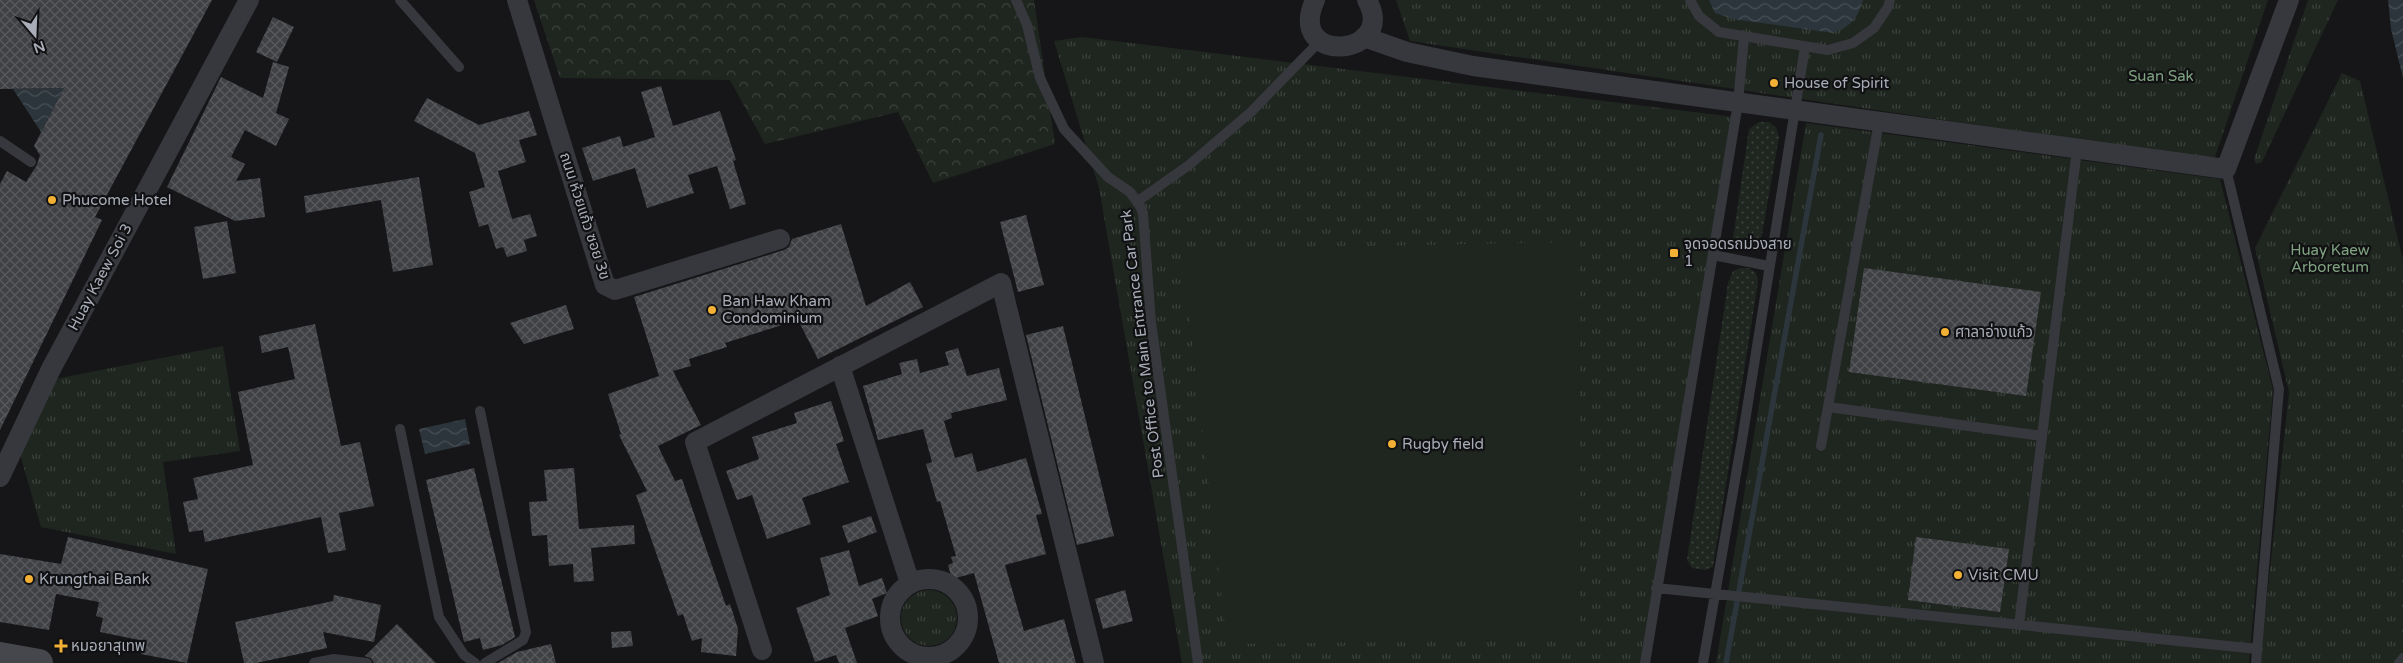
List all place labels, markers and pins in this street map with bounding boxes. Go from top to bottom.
place label: House of Spirit [1784,74,1889,92]
marker: House of Spirit [1768,77,1780,89]
place label: Phucome Hotel [62,191,171,209]
marker: Phucome Hotel [46,194,58,206]
place label: จุดจอดรถม่วงสาย 1 [1684,235,1792,270]
marker: จุดจอดรถม่วงสาย 1 [1668,247,1680,259]
place label: Ban Haw Kham Condominium [722,292,831,327]
marker: Ban Haw Kham Condominium [706,304,718,316]
place label: ศาลาอ่างแก้ว [1955,323,2033,341]
marker: ศาลาอ่างแก้ว [1939,326,1951,338]
place label: Rugby field [1402,435,1484,453]
marker: Rugby field [1386,438,1398,450]
place label: Visit CMU [1968,566,2039,584]
marker: Visit CMU [1952,569,1964,581]
place label: Krungthai Bank [39,570,150,588]
marker: Krungthai Bank [23,573,35,585]
place label: หมอยาสุเทพ [71,637,145,655]
marker: หมอยาสุเทพ [55,640,67,652]

